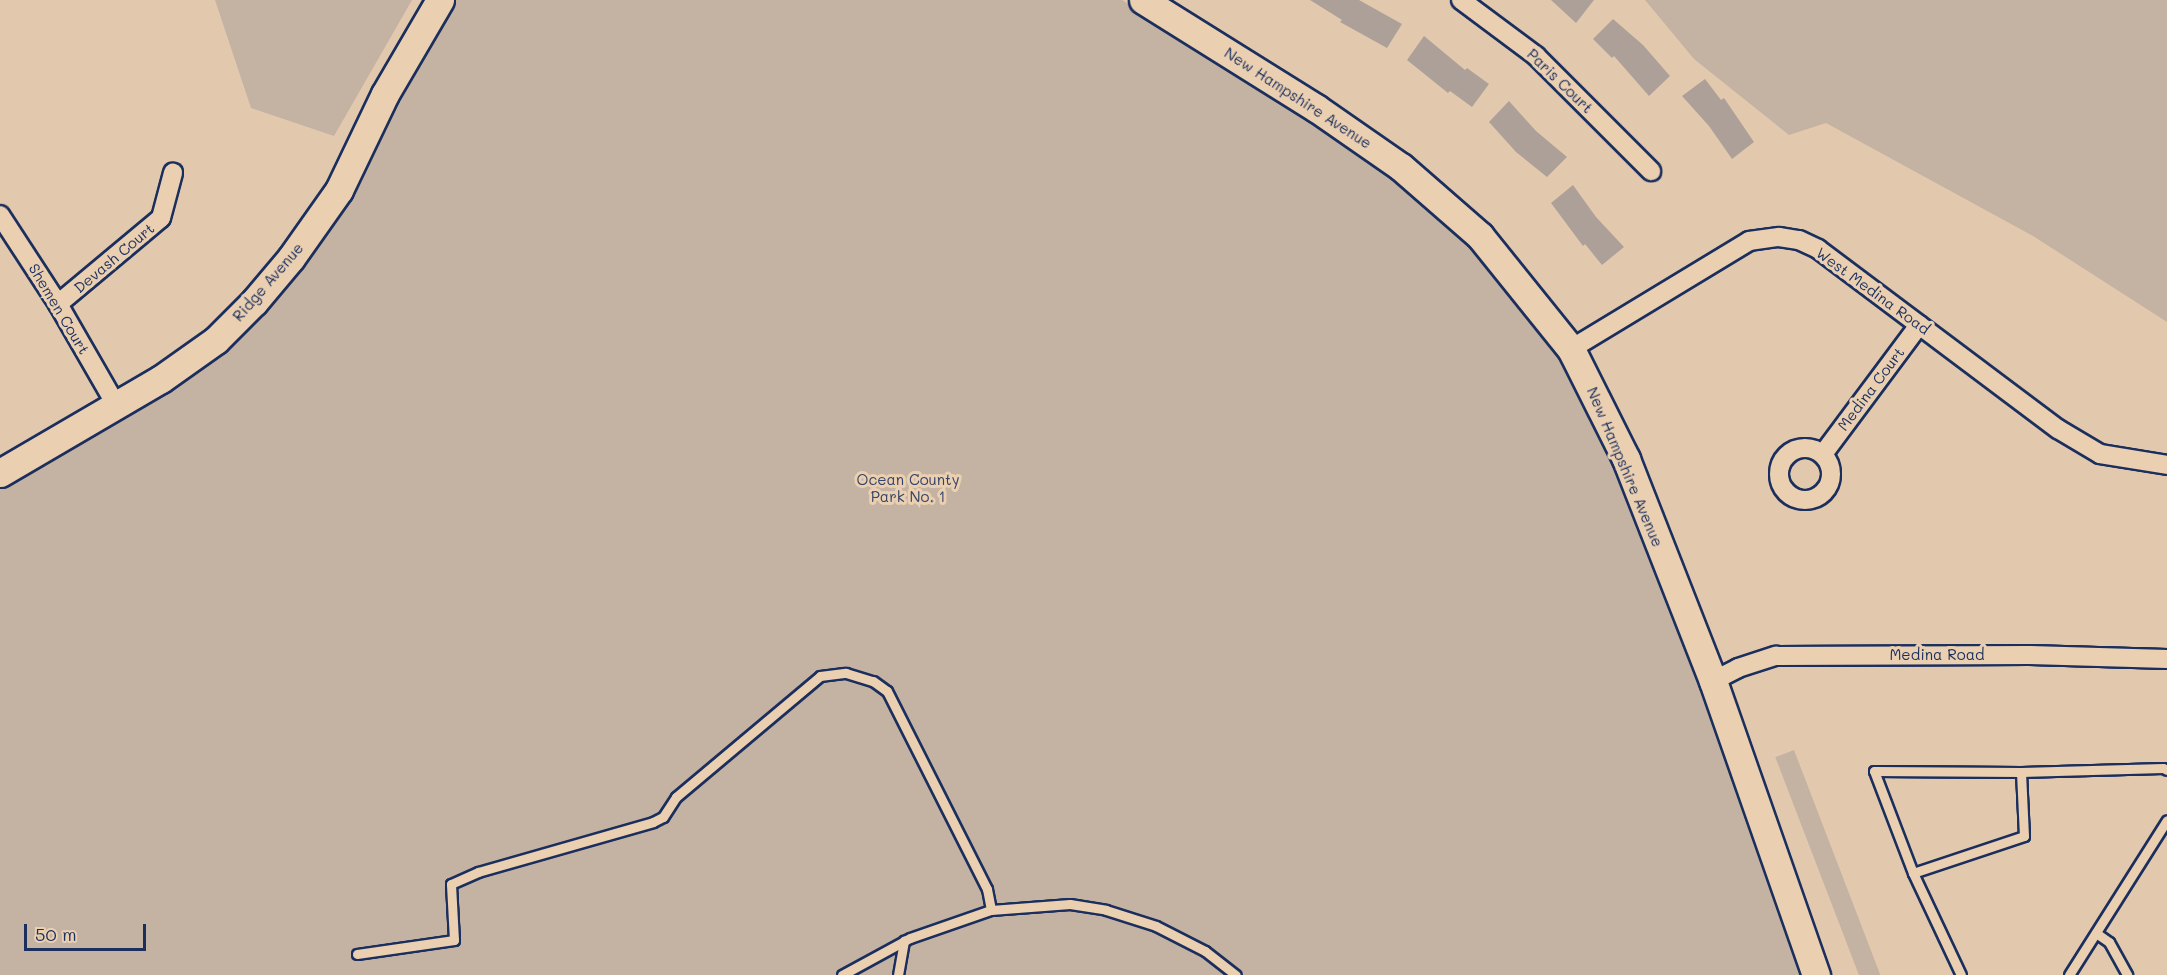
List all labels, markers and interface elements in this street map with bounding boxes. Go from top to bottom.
street label: New Hampshire Avenue [1221,44,1375,152]
street label: Paris Court [1523,45,1597,117]
street label: Devash Court [70,219,158,297]
street label: Ridge Avenue [229,239,307,325]
street label: West Medina Road [1813,244,1933,338]
street label: Shemen Court [25,260,93,358]
street label: Medina Court [1834,344,1908,434]
street label: New Hampshire Avenue [1583,384,1667,550]
park label: Ocean County Park No. 1 [857,470,959,505]
street label: Medina Road [1889,646,1985,664]
scale bar [27,912,148,950]
text: 50 m [35,922,77,946]

